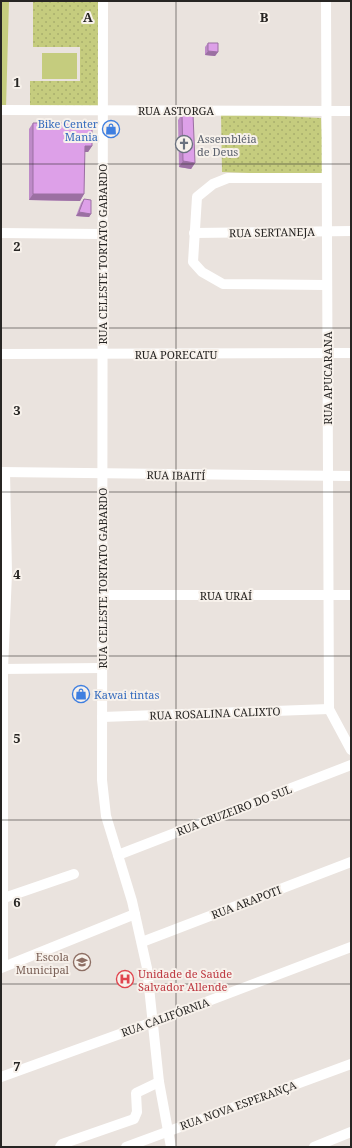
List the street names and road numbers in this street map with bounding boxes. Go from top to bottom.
street label: RUA ASTORGA [138,103,214,118]
street label: RUA CELESTE TORTATO GABARDO [95,163,110,345]
street label: RUA SERTANEJA [229,224,315,240]
street label: RUA APUCARANA [320,331,335,425]
street label: RUA PORECATU [135,347,217,362]
street label: RUA IBAITÍ [146,467,206,483]
street label: RUA CELESTE TORTATO GABARDO [95,487,110,669]
street label: RUA URAÍ [200,588,252,603]
street label: RUA ROSALINA CALIXTO [149,703,281,723]
street label: RUA CRUZEIRO DO SUL [174,781,294,839]
street label: RUA ARAPOTI [209,882,283,922]
street label: RUA CALIFÓRNIA [119,994,211,1040]
street label: RUA NOVA ESPERANÇA [178,1077,299,1133]

